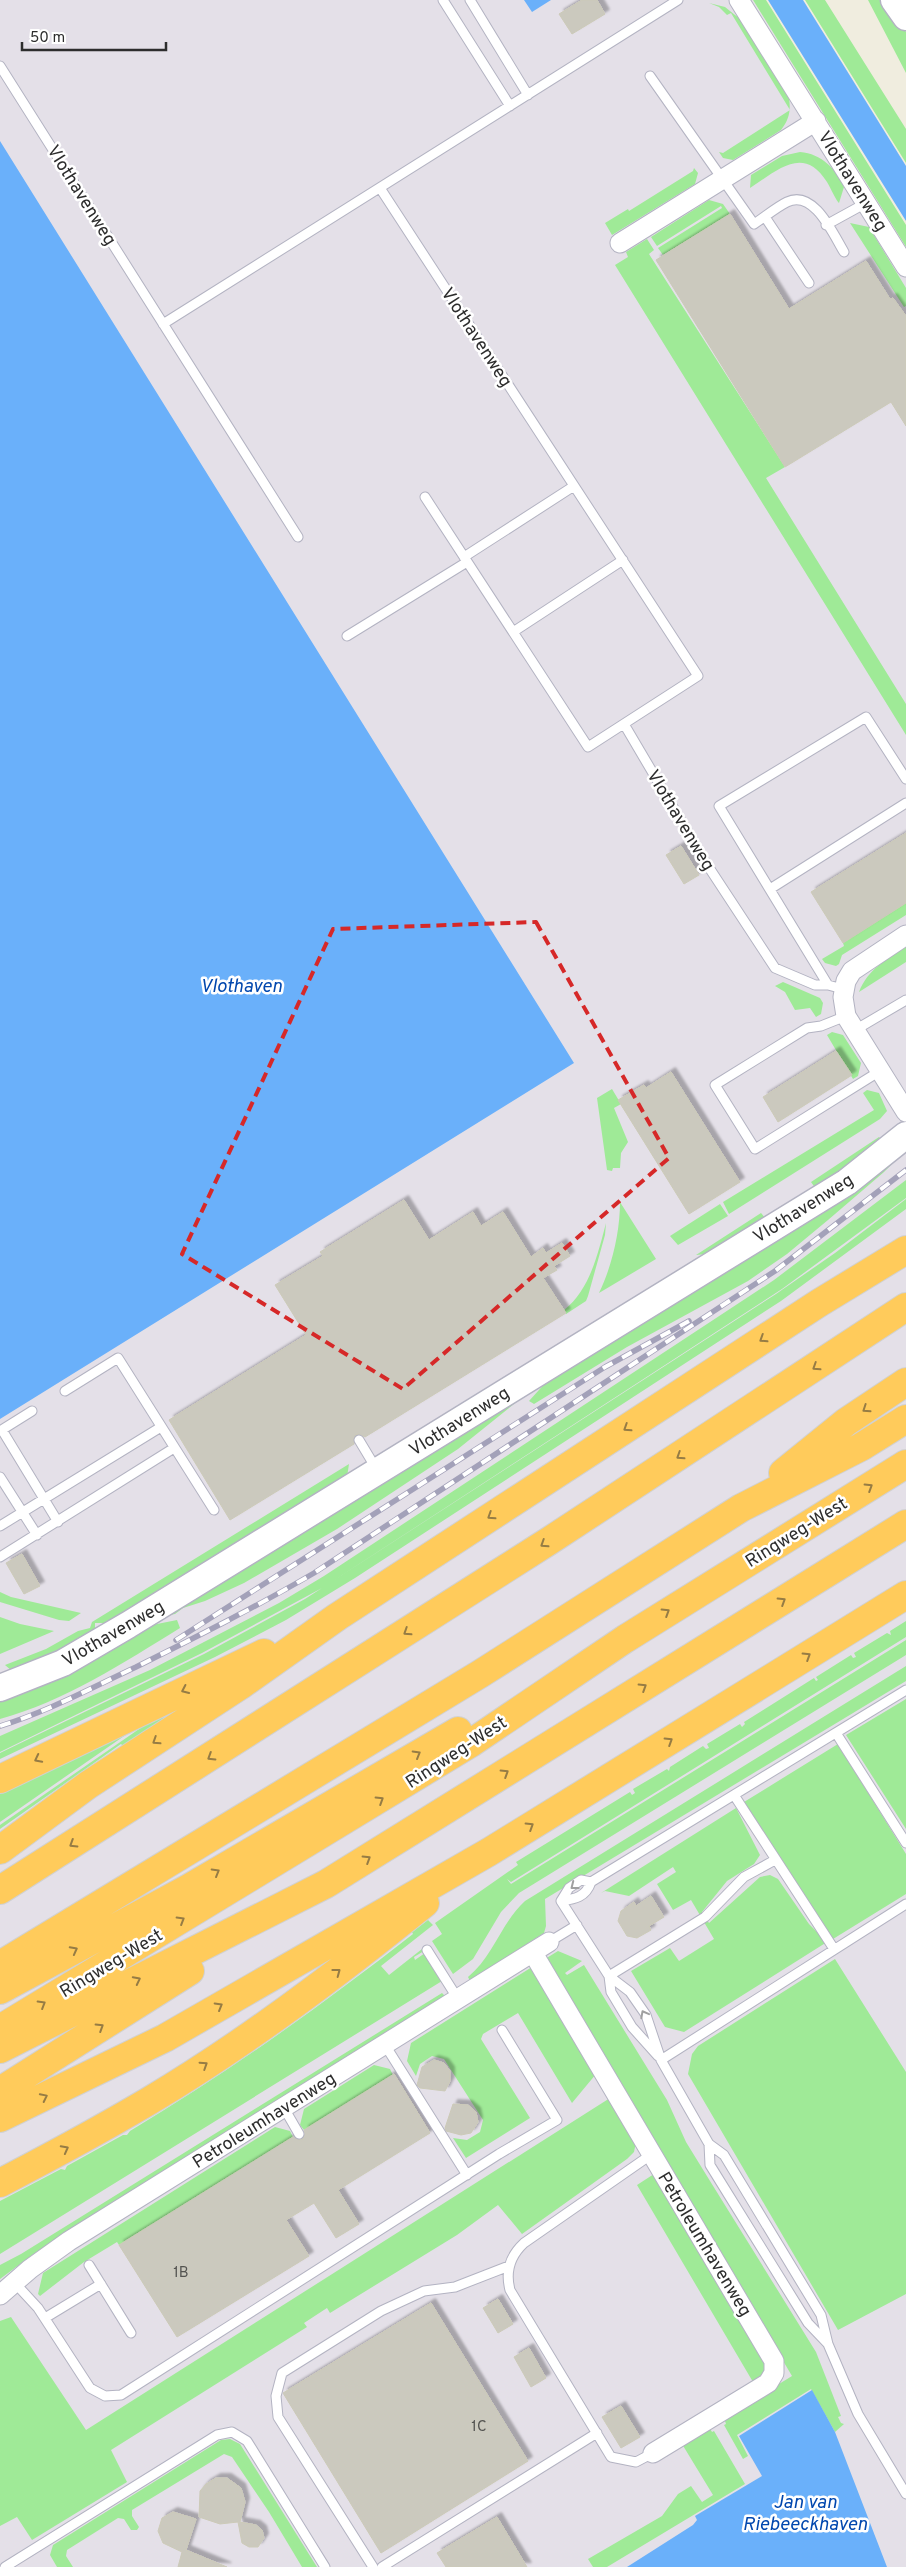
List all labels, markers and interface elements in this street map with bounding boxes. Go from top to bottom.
scale bar [22,20,166,52]
text: 50 m [30,29,65,48]
street label: Vlothavenweg [812,127,892,236]
street label: Vlothavenweg [41,141,121,250]
street label: Vlothavenweg [435,284,516,392]
street label: Vlothavenweg [640,766,719,876]
water label: Vlothaven [200,975,283,999]
street label: Vlothavenweg [749,1169,858,1249]
one-way arrow [760,1333,769,1342]
one-way arrow [812,1360,821,1370]
street label: Vlothavenweg [405,1382,514,1462]
one-way arrow [862,1403,871,1412]
one-way arrow [624,1422,633,1431]
one-way arrow [676,1449,685,1459]
one-way arrow [863,1484,872,1494]
street label: Ringweg-West [741,1493,852,1574]
one-way arrow [487,1510,496,1520]
one-way arrow [540,1538,549,1548]
street label: Vlothavenweg [59,1596,169,1673]
one-way arrow [776,1598,785,1608]
one-way arrow [661,1609,670,1619]
one-way arrow [403,1626,413,1635]
one-way arrow [802,1653,811,1663]
one-way arrow [181,1684,190,1695]
one-way arrow [638,1684,647,1693]
street label: Ringweg-West [402,1712,512,1795]
one-way arrow [153,1735,162,1744]
one-way arrow [663,1738,672,1748]
one-way arrow [207,1751,216,1761]
one-way arrow [411,1751,420,1761]
one-way arrow [34,1753,43,1763]
one-way arrow [500,1769,509,1779]
one-way arrow [375,1797,384,1807]
one-way arrow [525,1823,534,1833]
one-way arrow [70,1838,79,1848]
one-way arrow [362,1855,371,1865]
one-way arrow [211,1868,220,1878]
one-way arrow [570,1880,579,1889]
one-way arrow [176,1917,185,1927]
street label: Ringweg-West [56,1925,167,2004]
one-way arrow [68,1946,77,1956]
one-way arrow [332,1969,341,1978]
one-way arrow [132,1976,141,1986]
one-way arrow [36,2000,45,2010]
one-way arrow [214,2003,223,2013]
one-way arrow [640,2011,650,2020]
one-way arrow [95,2024,104,2034]
one-way arrow [199,2062,208,2072]
street label: Petroleumhavenweg [189,2068,341,2175]
one-way arrow [39,2092,48,2103]
one-way arrow [60,2145,69,2155]
street label: Petroleumhavenweg [651,2168,756,2321]
house number: 1B [173,2264,189,2283]
house number: 1C [471,2418,487,2437]
water label: Jan van Riebeeckhaven [743,2491,868,2537]

